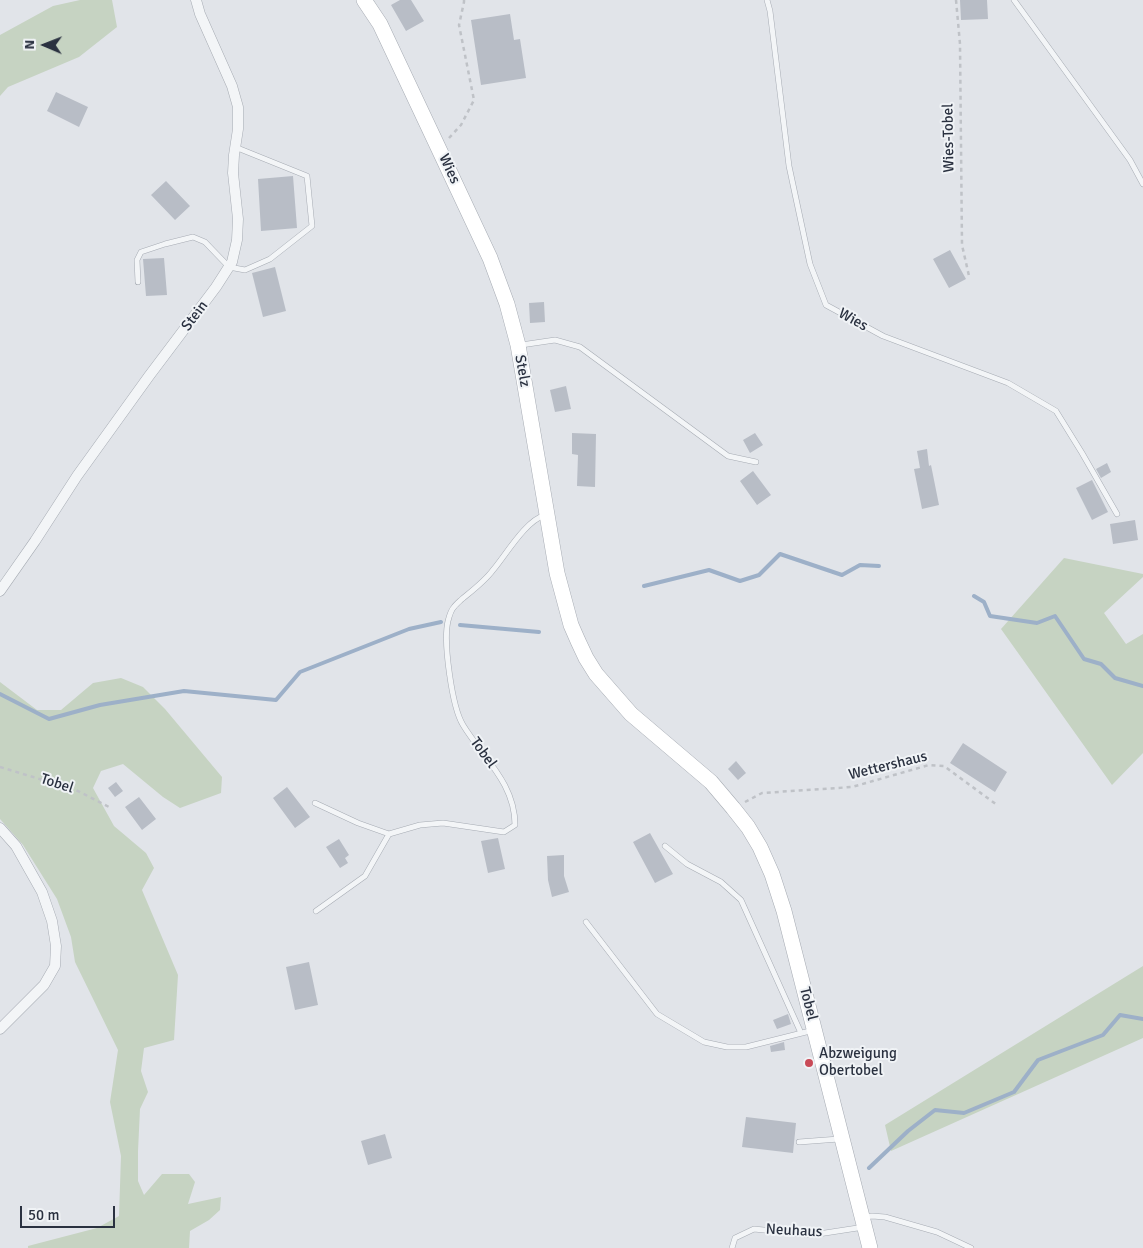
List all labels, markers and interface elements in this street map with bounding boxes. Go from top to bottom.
north arrow [20,20,70,70]
text: N [21,40,38,50]
street label: Wies-Tobel [939,103,959,173]
street label: Wies [434,151,464,187]
street label: Stein [178,297,212,335]
street label: Wies [835,305,871,335]
street label: Stelz [510,354,534,388]
street label: Tobel [466,734,500,772]
street label: Wettershaus [847,748,929,784]
street label: Tobel [38,770,76,798]
street label: Tobel [795,985,821,1023]
place label: Abzweigung Obertobel [819,1045,897,1080]
marker: Abzweigung Obertobel [803,1057,815,1069]
scale bar [22,1196,118,1228]
text: 50 m [28,1206,59,1224]
street label: Neuhaus [765,1221,823,1241]

